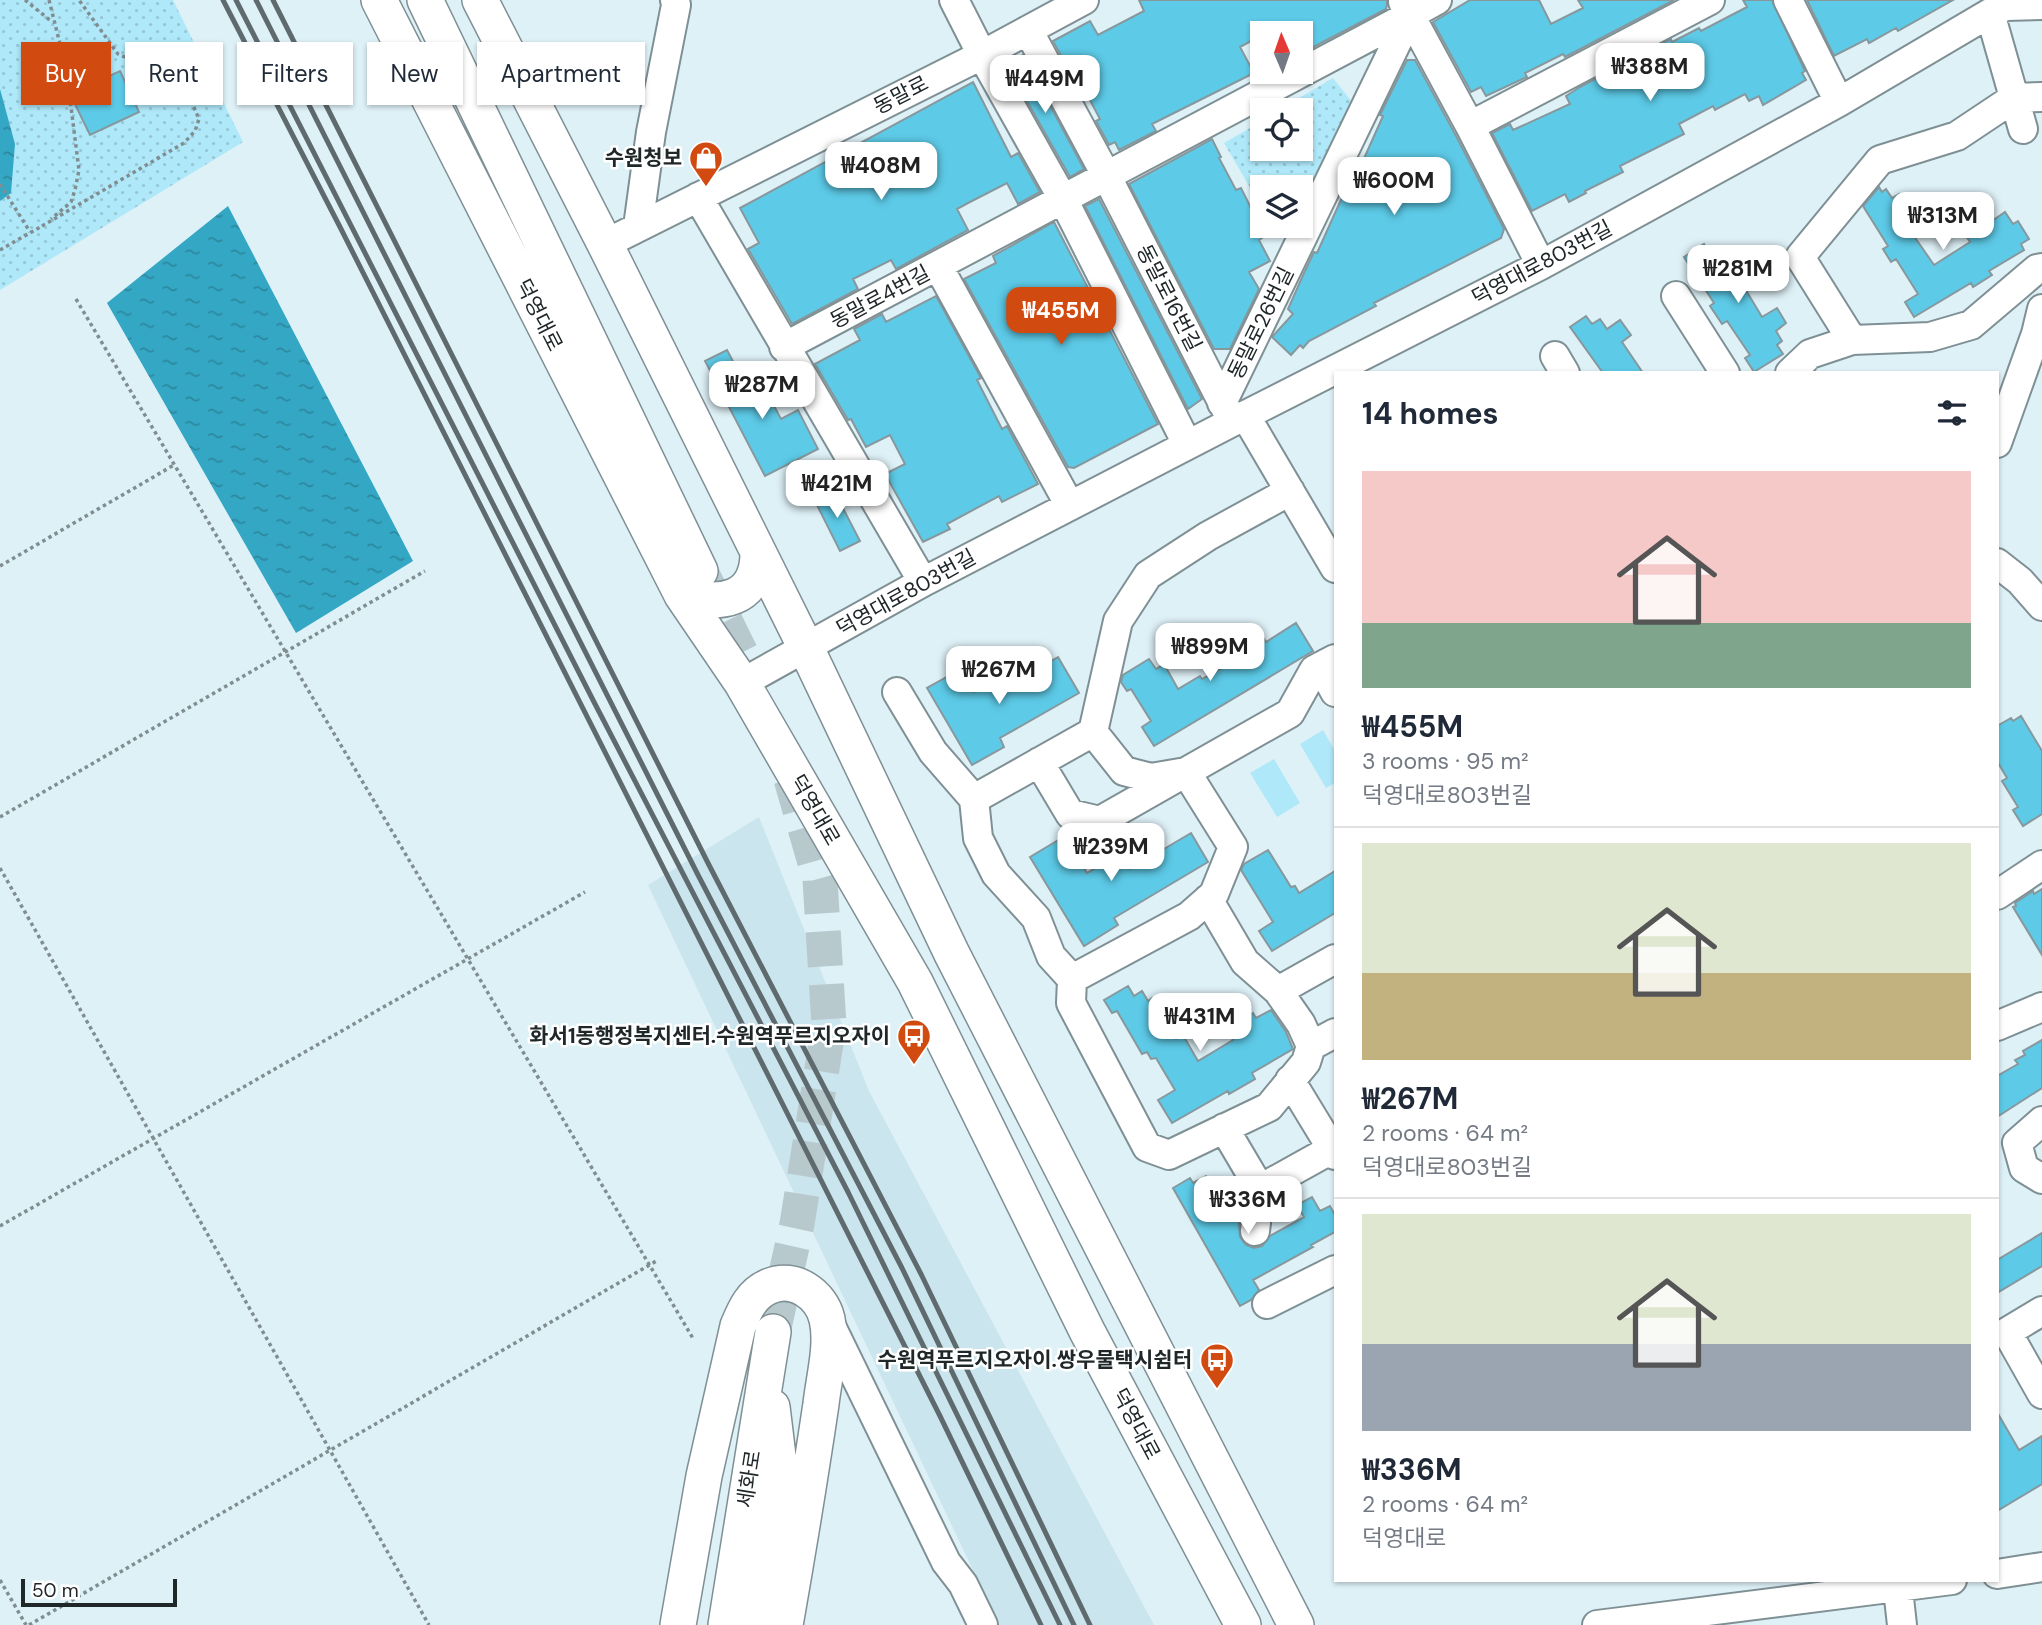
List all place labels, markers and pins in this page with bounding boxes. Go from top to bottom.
pin: ₩388M [1601,43,1699,103]
pin: ₩449M [996,55,1094,115]
shop icon: 수원청보 [687,139,725,188]
pin: ₩408M [832,142,930,202]
place label: 수원청보 [605,144,682,172]
pin: ₩600M [1345,158,1443,217]
pin: ₩313M [1894,192,1992,252]
pin: ₩281M [1689,246,1787,305]
pin: ₩455M [1012,288,1110,347]
pin: ₩287M [713,362,811,421]
pin: ₩421M [788,461,886,520]
pin: ₩899M [1161,624,1259,683]
pin: ₩267M [950,646,1048,706]
pin: ₩239M [1062,824,1160,883]
pin: ₩431M [1151,993,1249,1053]
bus stop icon: 화서1동행정복지센터.수원역푸르지오자이 [895,1017,933,1066]
place label: 화서1동행정복지센터.수원역푸르지오자이 [529,1022,890,1050]
pin: ₩336M [1199,1176,1297,1236]
bus stop icon: 수원역푸르지오자이.쌍우물택시쉼터 [1198,1341,1236,1390]
place label: 수원역푸르지오자이.쌍우물택시쉼터 [878,1346,1192,1374]

